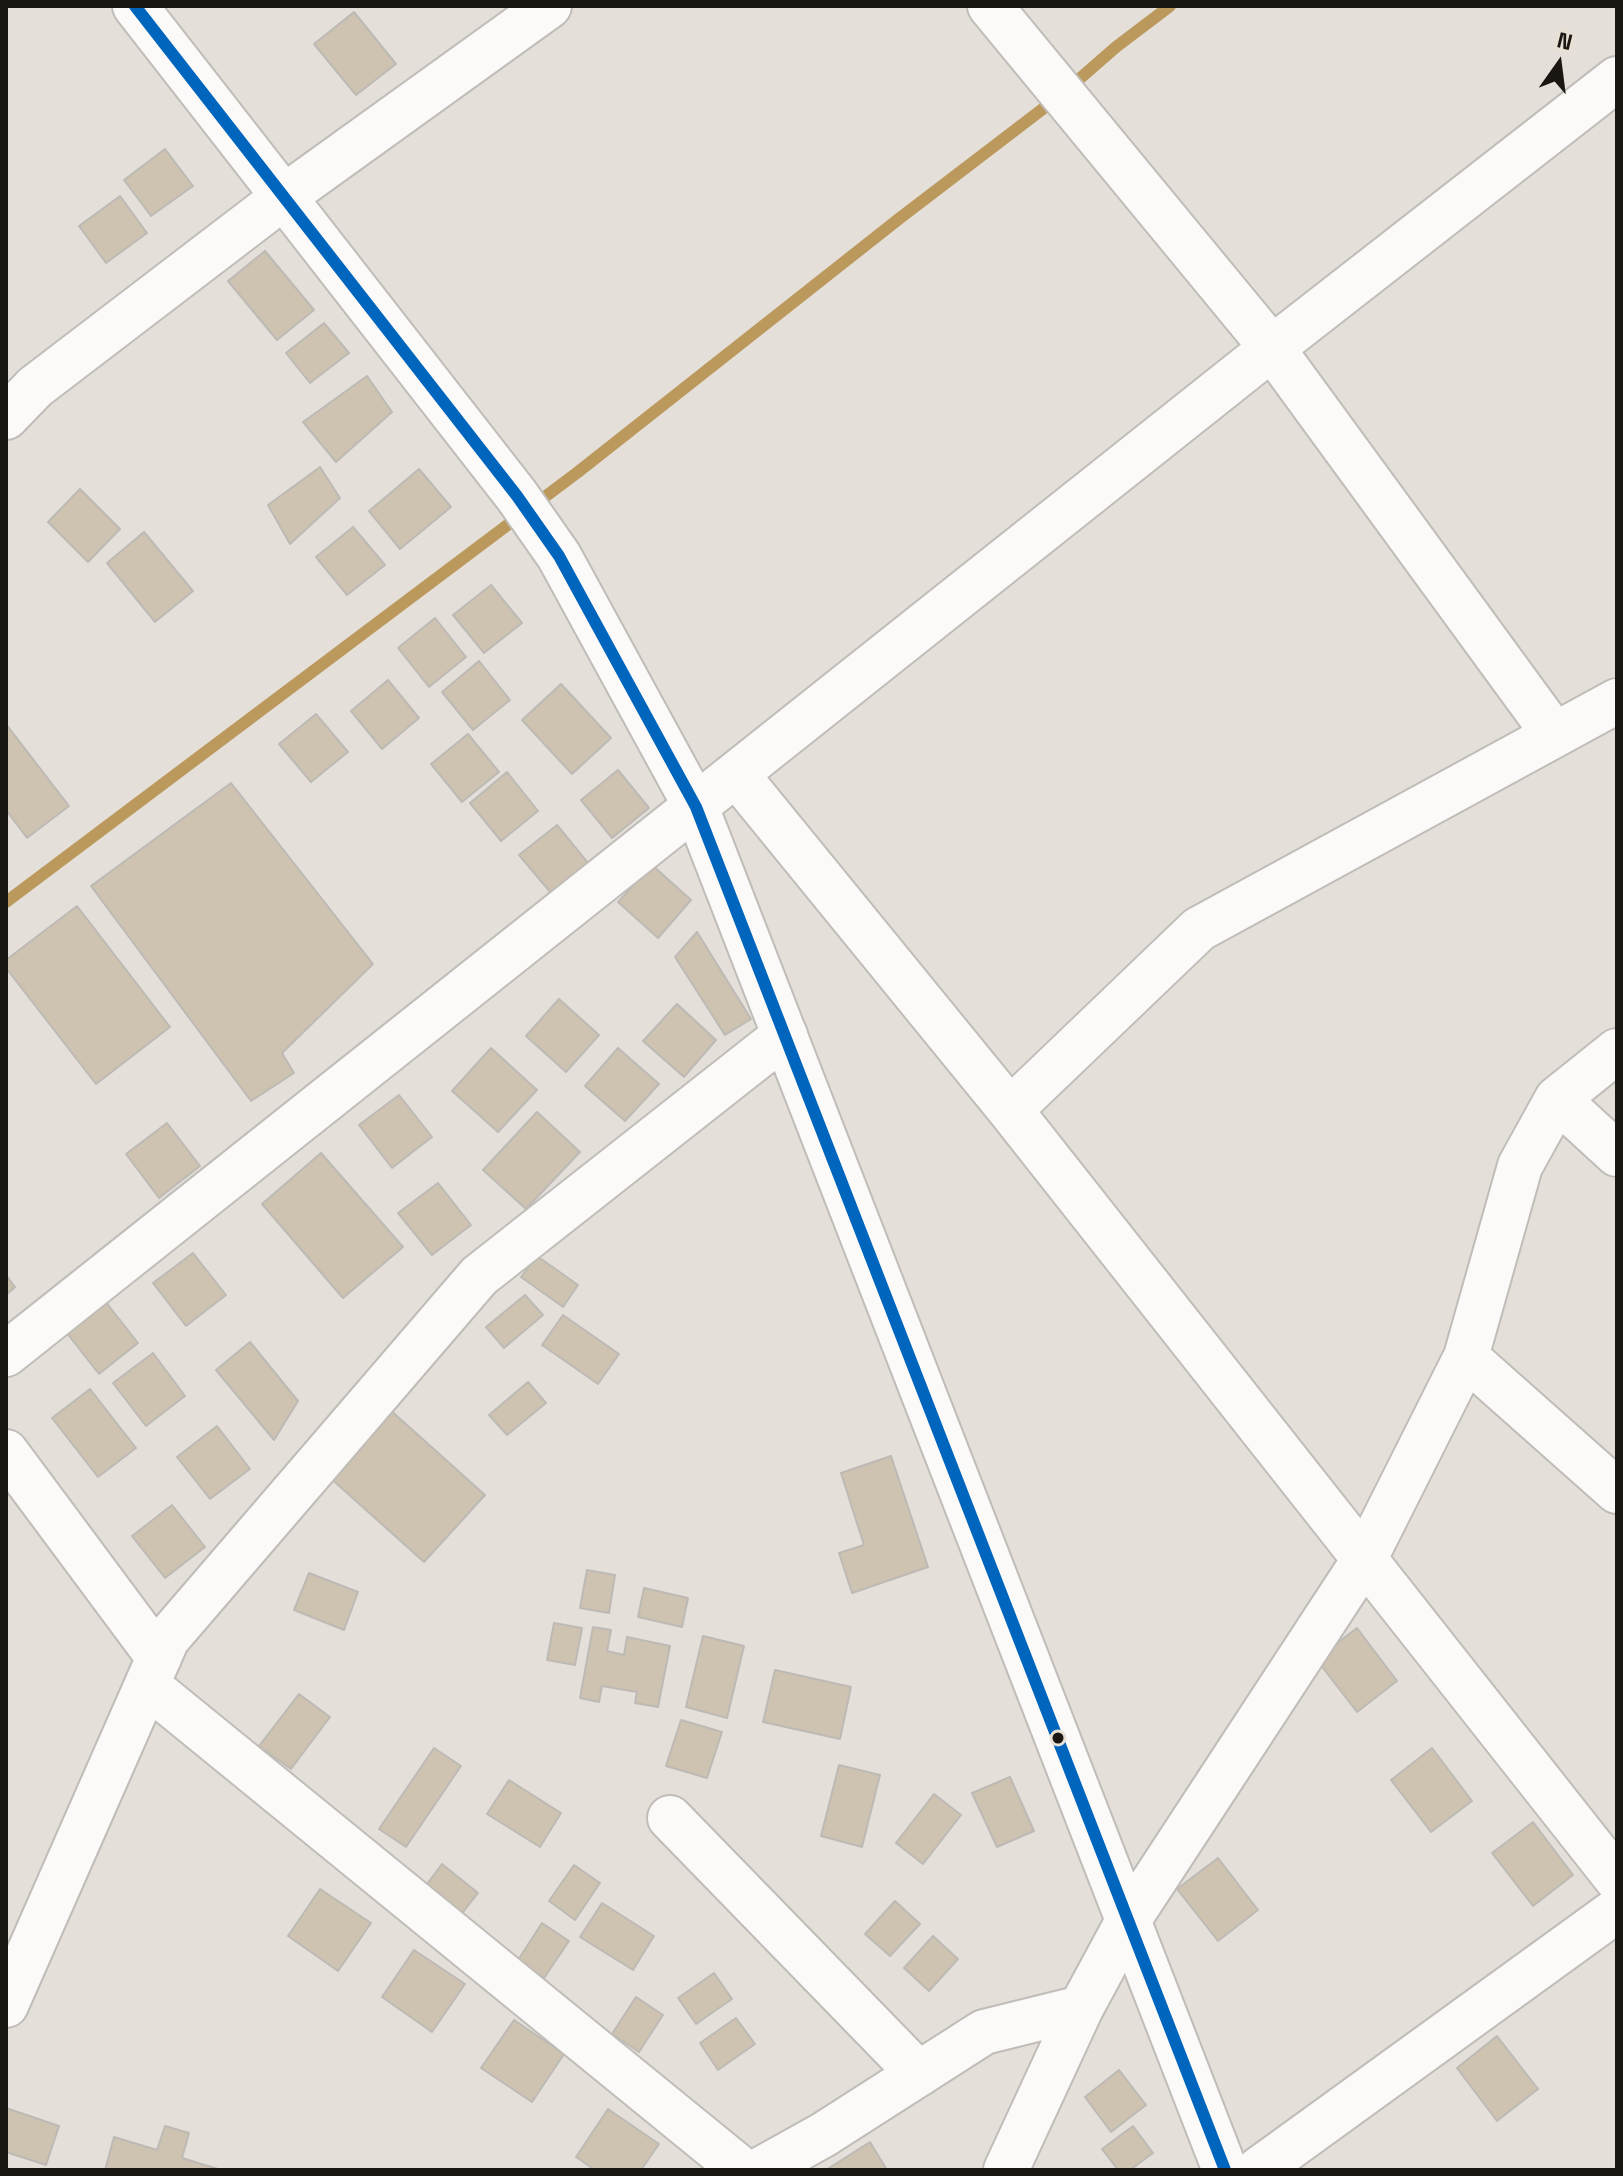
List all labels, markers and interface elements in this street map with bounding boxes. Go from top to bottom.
north arrow [1519,24,1599,104]
text: N [1554,25,1575,56]
unlabelled marker [1050,1730,1066,1746]

